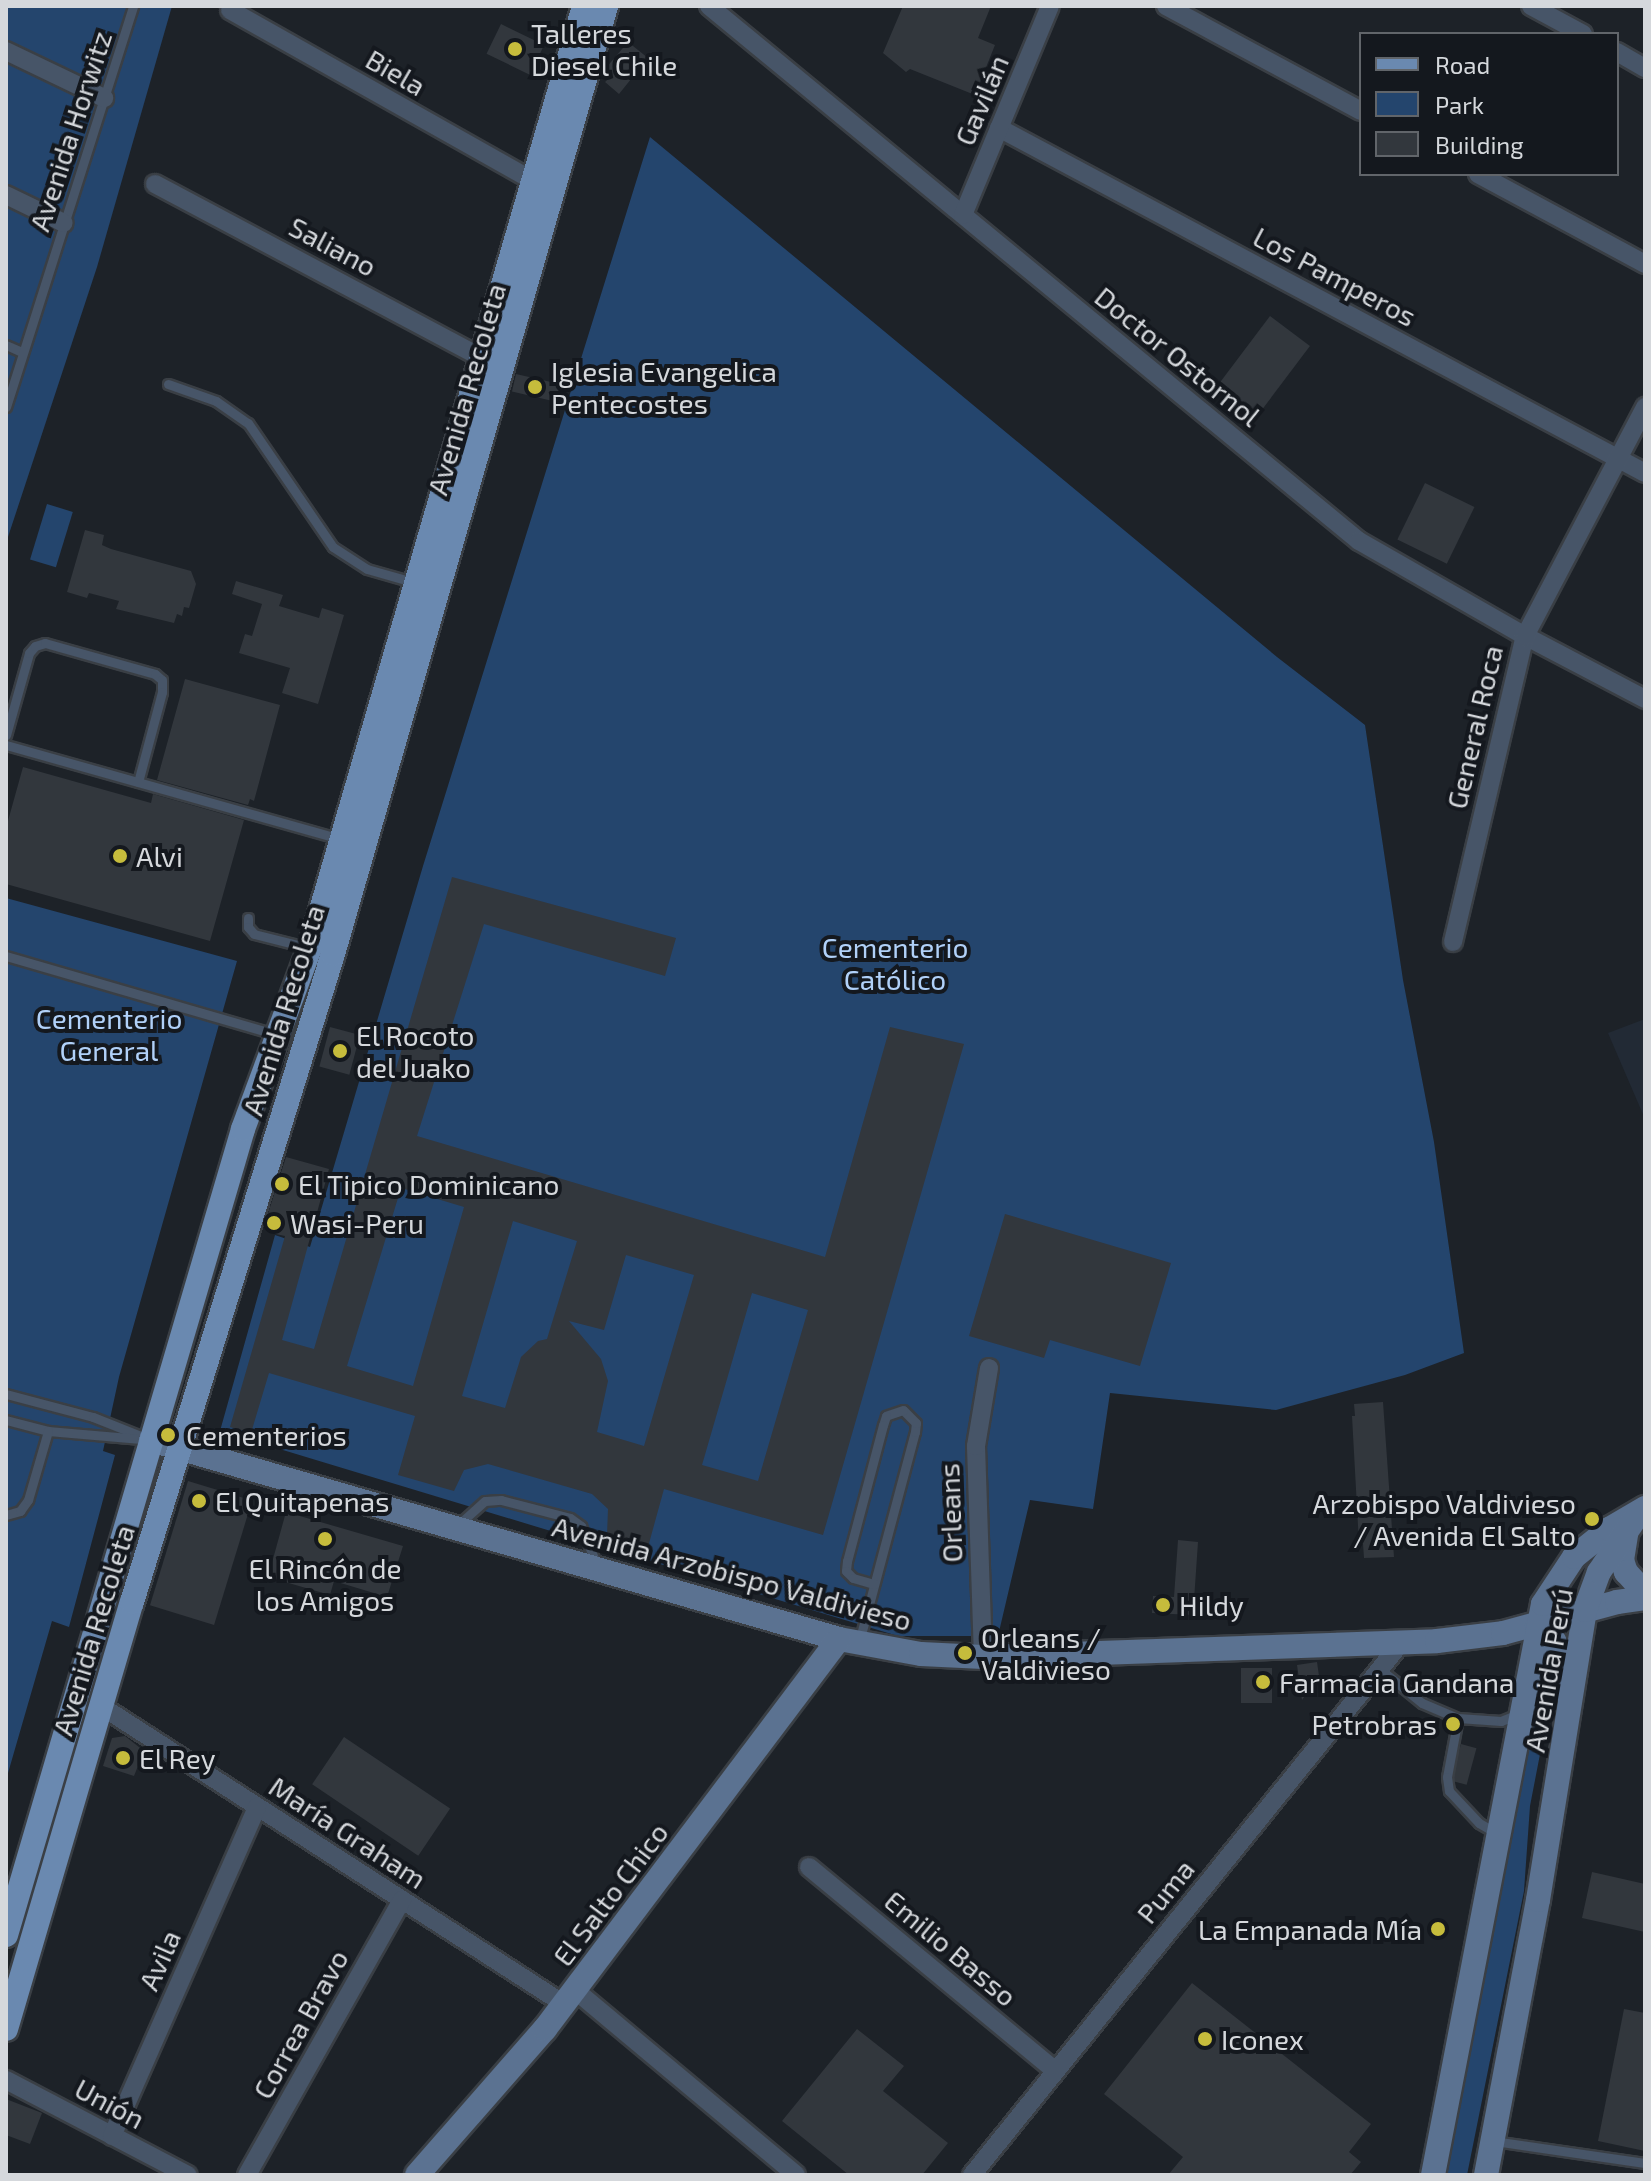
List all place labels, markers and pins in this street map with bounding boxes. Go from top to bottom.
place label: Talleres Diesel Chile [531,16,678,82]
marker: Talleres Diesel Chile [506,40,524,58]
place label: Iglesia Evangelica Pentecostes [551,354,777,420]
marker: Iglesia Evangelica Pentecostes [526,378,544,396]
place label: Alvi [136,839,183,873]
marker: Alvi [111,847,129,865]
place label: El Rocoto del Juako [356,1018,475,1084]
marker: El Rocoto del Juako [331,1042,349,1060]
place label: El Tipico Dominicano [298,1167,561,1201]
marker: El Tipico Dominicano [273,1175,291,1193]
place label: Wasi-Peru [290,1206,424,1240]
marker: Wasi-Peru [265,1214,283,1232]
place label: Cementerios [186,1418,347,1452]
marker: Cementerios [157,1424,179,1446]
place label: El Quitapenas [215,1484,390,1518]
place label: Arzobispo Valdivieso / Avenida El Salto [1312,1486,1576,1552]
marker: El Quitapenas [190,1492,208,1510]
marker: Arzobispo Valdivieso / Avenida El Salto [1583,1510,1601,1528]
marker: El Rincón de los Amigos [316,1530,334,1548]
place label: El Rincón de los Amigos [248,1551,402,1617]
place label: Hildy [1179,1588,1244,1622]
marker: Hildy [1154,1596,1172,1614]
place label: Orleans / Valdivieso [981,1620,1111,1686]
marker: Orleans / Valdivieso [956,1644,974,1662]
place label: Farmacia Gandana [1279,1665,1514,1699]
marker: Farmacia Gandana [1254,1673,1272,1691]
place label: Petrobras [1311,1707,1437,1741]
marker: Petrobras [1444,1715,1462,1733]
place label: El Rey [139,1741,216,1775]
marker: El Rey [114,1749,132,1767]
place label: La Empanada Mía [1198,1912,1422,1946]
marker: La Empanada Mía [1429,1920,1447,1938]
place label: Iconex [1221,2022,1304,2056]
marker: Iconex [1196,2030,1214,2048]

